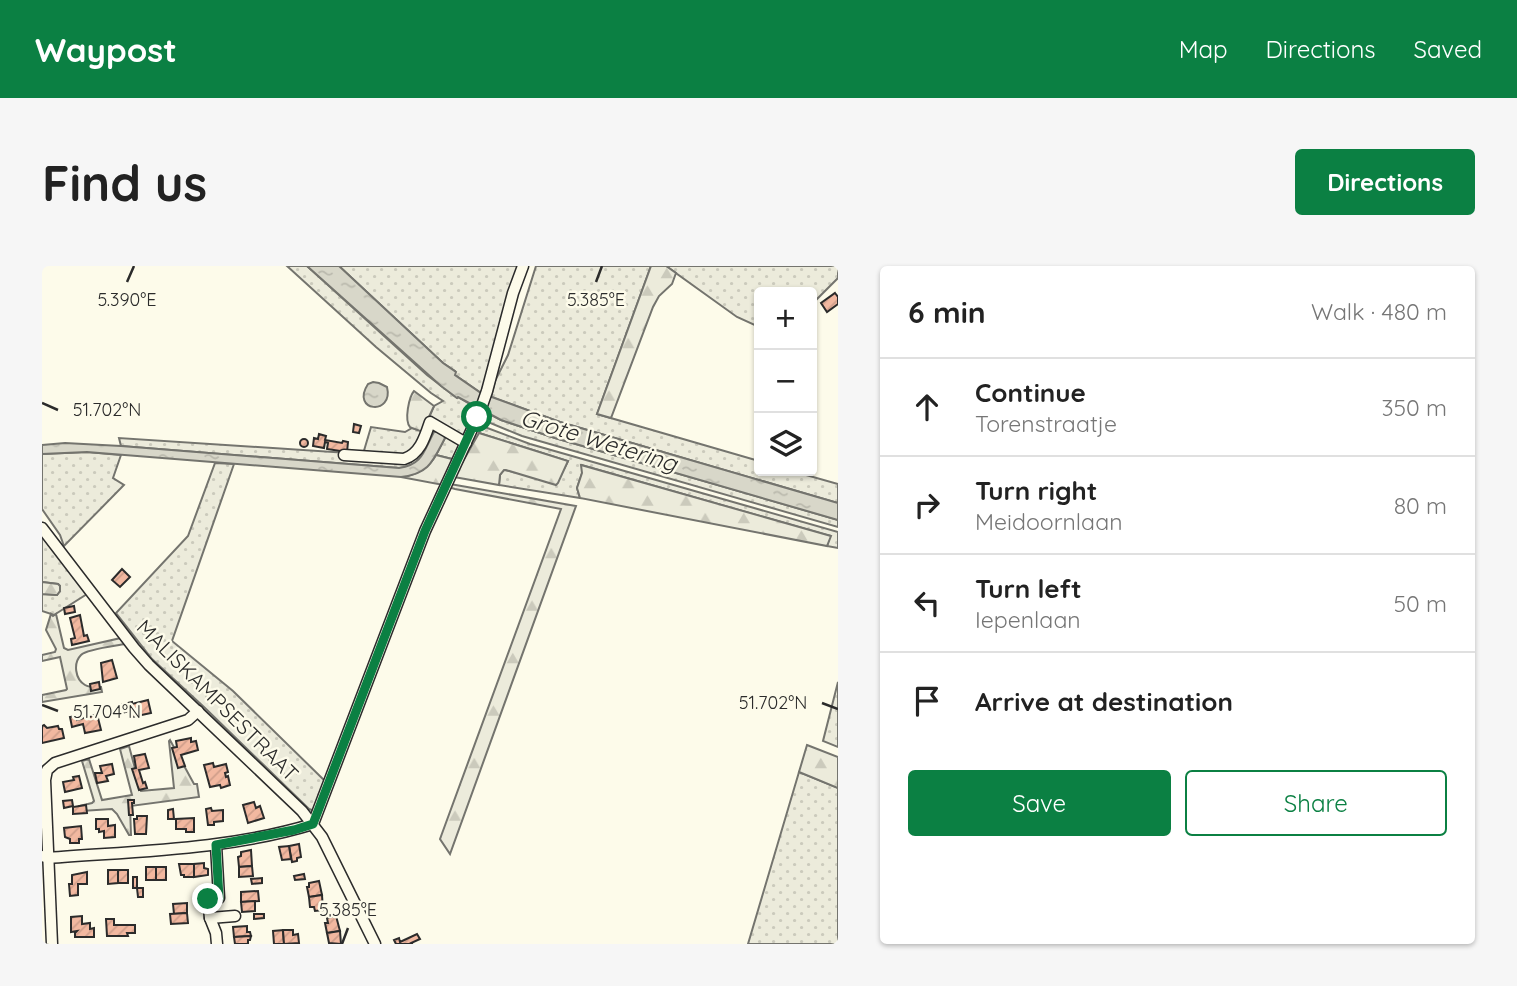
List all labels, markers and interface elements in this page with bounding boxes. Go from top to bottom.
text: Waypost [35,29,177,70]
text: Map [1179,34,1228,64]
text: Directions [1266,34,1376,64]
text: Saved [1414,34,1482,64]
button: Directions [1295,149,1475,215]
text: Find us [42,152,207,213]
map controls [754,287,817,476]
button: + [754,287,817,350]
text: 5.390°E [97,288,157,311]
text: 5.385°E [567,288,625,311]
text: 6 min [908,293,986,331]
text: Walk · 480 m [1311,297,1447,326]
button: − [754,350,817,413]
text: Continue [975,376,1086,409]
icon: ahead [908,388,946,426]
text: 350 m [1381,393,1447,422]
text: 51.702°N [73,398,141,421]
route start [461,401,492,432]
water label: Grote Wetering [517,402,682,478]
text: Torenstraatje [975,409,1117,438]
button: layers [754,413,817,476]
text: Turn right [975,474,1097,507]
icon: right [908,486,946,524]
text: 80 m [1394,491,1447,520]
text: Meidoornlaan [975,507,1123,536]
text: Turn left [975,572,1082,605]
icon: left [908,584,946,622]
text: 50 m [1394,589,1447,618]
text: Iepenlaan [975,605,1081,634]
street label: MALISKAMPSESTRAAT [132,614,304,786]
icon: arrive [908,682,946,720]
text: Arrive at destination [975,685,1233,718]
text: 51.702°N [739,691,807,714]
text: 51.704°N [73,700,141,723]
button: Save [908,770,1171,836]
button: Share [1185,770,1447,836]
route end [192,883,223,914]
text: 5.385°E [319,898,377,921]

